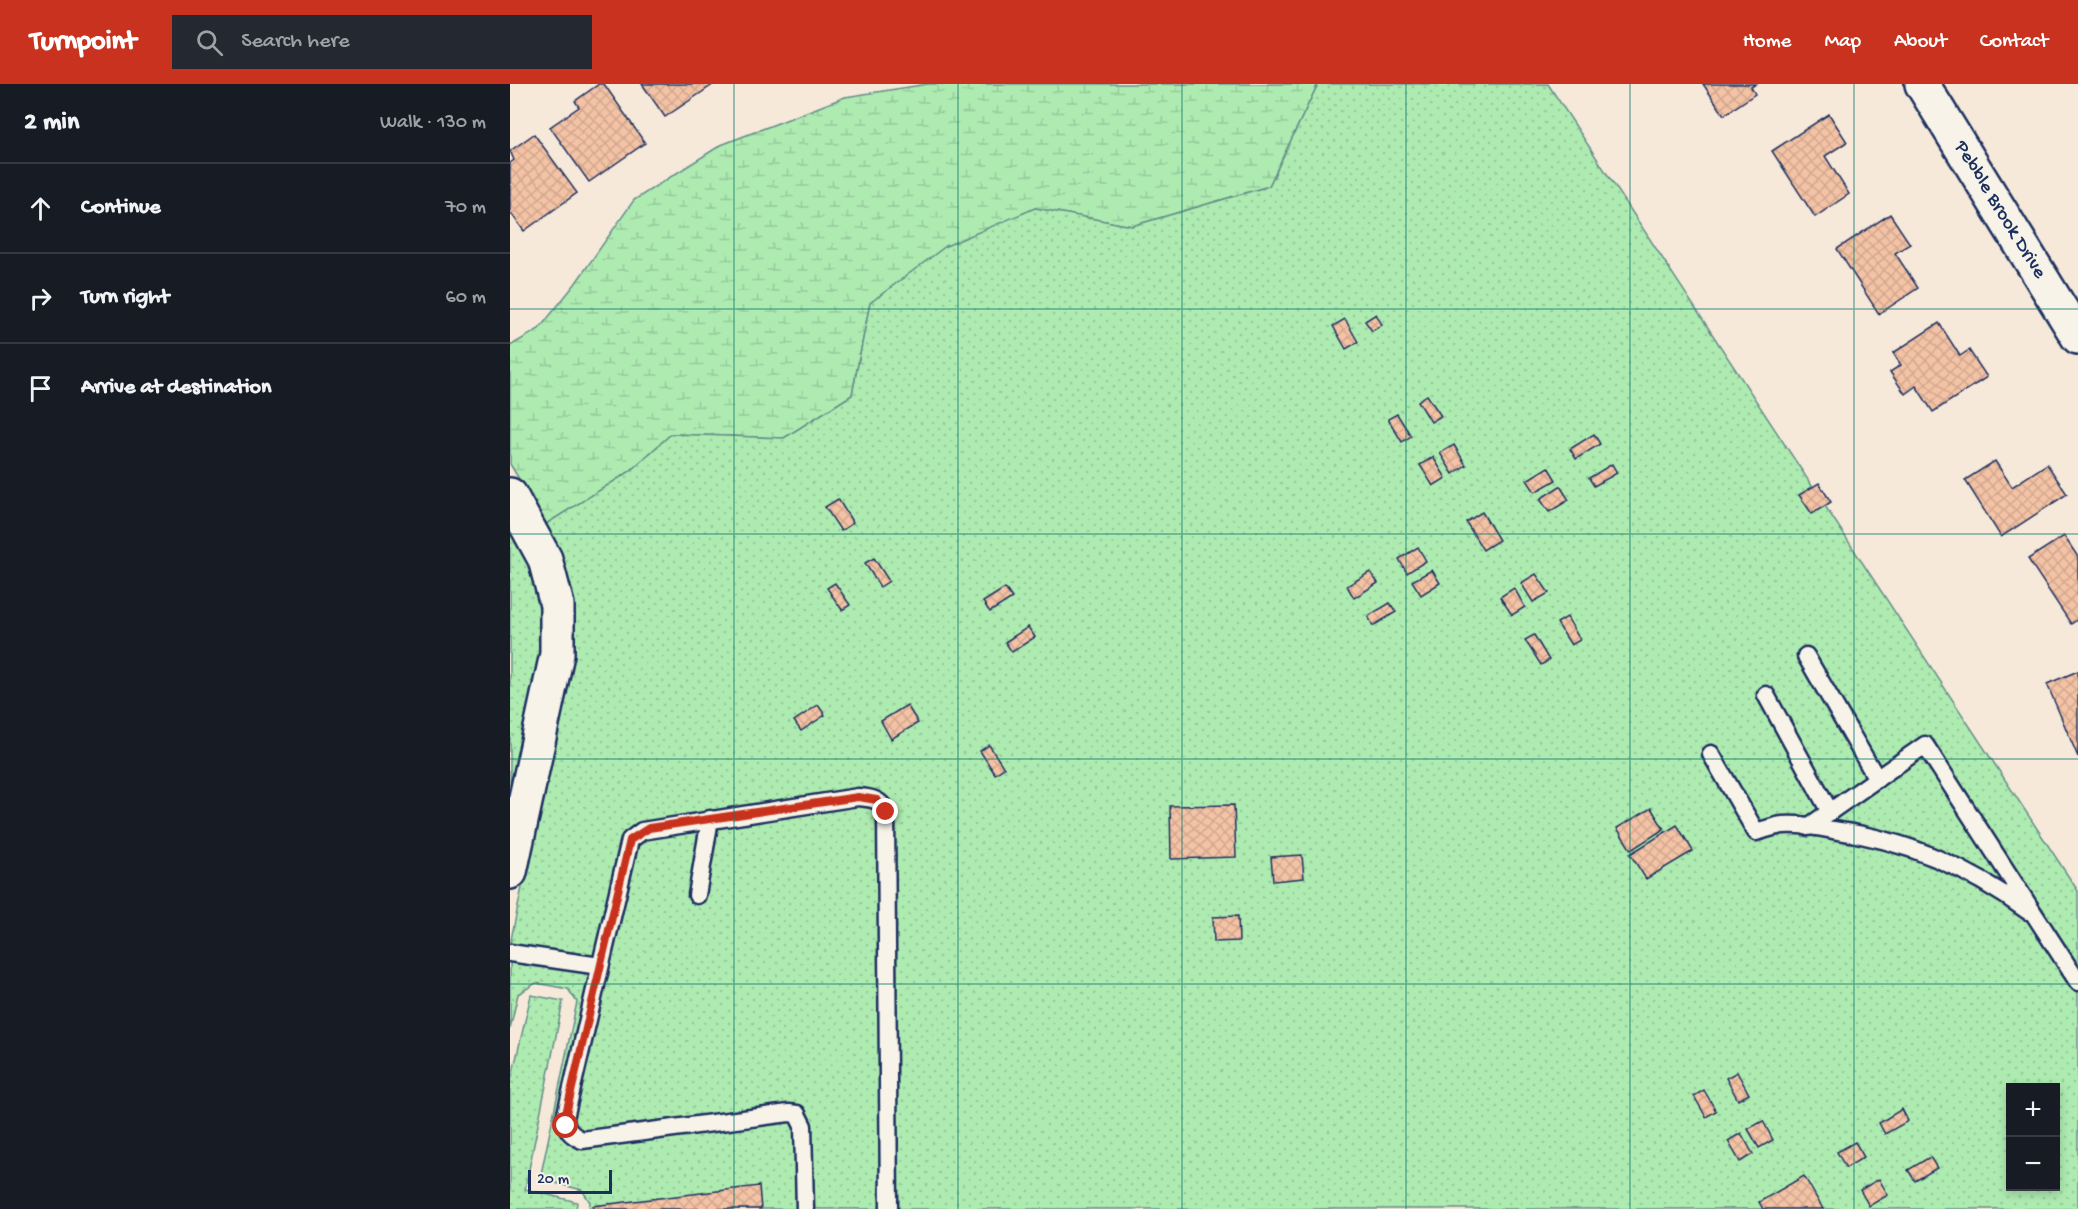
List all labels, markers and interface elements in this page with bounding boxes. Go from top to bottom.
search box [172,15,592,69]
text: Turnpoint [30,26,136,59]
icon: search [193,26,226,59]
text: Search here [241,29,350,55]
text: Home [1743,30,1791,55]
text: Map [1824,30,1861,55]
text: About [1894,30,1947,55]
text: Contact [1980,30,2048,55]
text: 2 min [24,108,79,139]
text: Walk · 130 m [380,112,486,135]
street label: Pebble Brook Drive [1948,136,2051,284]
icon: ahead [24,192,57,225]
text: Continue [81,195,161,221]
text: 70 m [445,197,486,220]
icon: right [24,282,57,315]
text: Turn right [81,285,169,311]
text: 60 m [446,287,486,310]
icon: arrive [24,372,57,405]
text: Arrive at destination [81,375,271,401]
route end [872,798,898,824]
map controls [2006,1083,2060,1191]
button: + [2006,1083,2060,1137]
route start [552,1112,578,1138]
button: − [2006,1137,2060,1191]
scale bar [528,1167,612,1194]
text: 20 m [537,1171,569,1190]

